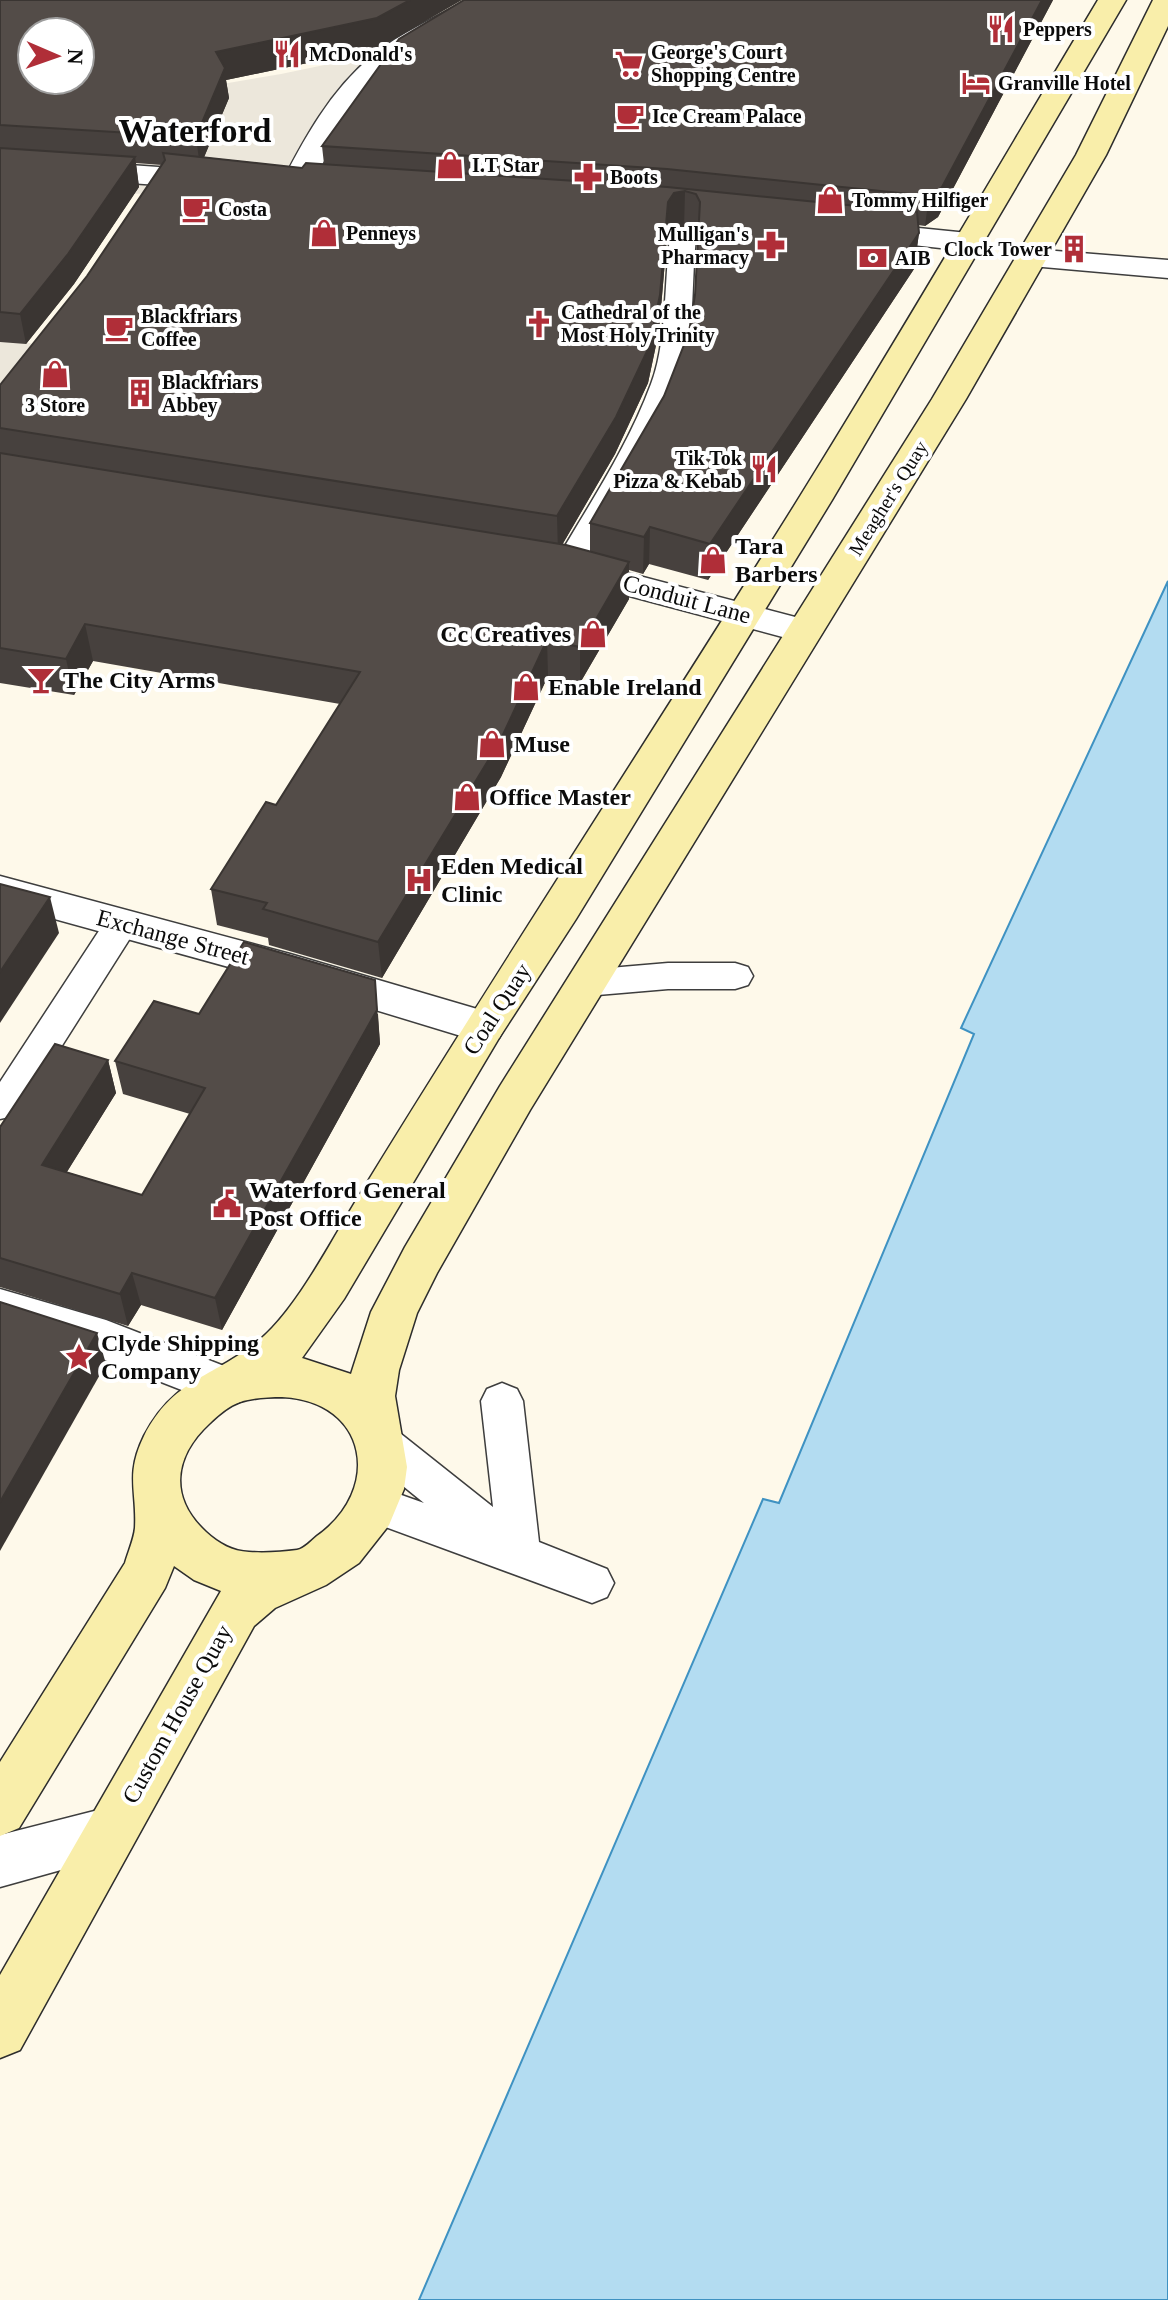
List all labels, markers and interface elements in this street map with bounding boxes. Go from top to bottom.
restaurant icon: Peppers [986,14,1016,44]
north arrow [16,16,96,96]
place label: Peppers [1023,18,1092,41]
restaurant icon: McDonald's [272,39,302,69]
place label: George's Court Shopping Centre [651,41,796,87]
place label: McDonald's [309,43,413,65]
text: N [63,48,88,65]
supermarket icon: George's Court Shopping Centre [614,49,644,79]
hotel icon: Granville Hotel [961,68,991,98]
place label: Granville Hotel [998,72,1131,94]
cafe icon: Ice Cream Palace [615,101,645,131]
place label: Ice Cream Palace [652,105,802,127]
district label: Waterford [119,112,272,149]
shop icon: I.T Star [435,150,465,180]
place label: I.T Star [472,154,540,176]
pharmacy icon: Boots [573,162,603,192]
place label: Boots [610,166,658,188]
shop icon: Tommy Hilfiger [815,185,845,215]
place label: Tommy Hilfiger [852,189,989,212]
cafe icon: Costa [181,194,211,224]
place label: Costa [218,198,267,220]
shop icon: Penneys [309,218,339,248]
place label: Penneys [346,222,416,245]
place label: Mulligan's Pharmacy [658,223,749,269]
pharmacy icon: Mulligan's Pharmacy [756,230,786,260]
building icon: Clock Tower [1059,234,1089,264]
place label: Clock Tower [944,238,1052,260]
bank icon: AIB [858,243,888,273]
place label: AIB [895,247,931,269]
place label: Cathedral of the Most Holy Trinity [561,301,715,347]
place label: Blackfriars Coffee [141,305,238,350]
church icon: Cathedral of the Most Holy Trinity [524,309,554,339]
cafe icon: Blackfriars Coffee [104,313,134,343]
shop icon: 3 Store [40,359,70,389]
place label: Blackfriars Abbey [162,371,259,417]
building icon: Blackfriars Abbey [125,378,155,408]
place label: 3 Store [25,394,85,416]
street label: Meagher's Quay [844,437,933,560]
place label: Tik Tok Pizza & Kebab [613,447,743,492]
restaurant icon: Tik Tok Pizza & Kebab [749,454,779,484]
place label: Tara Barbers [735,533,818,587]
shop icon: Tara Barbers [698,545,728,575]
street label: Conduit Lane [620,569,754,629]
shop icon: Cc Creatives [578,619,608,649]
place label: Cc Creatives [440,621,571,647]
bar icon: The City Arms [26,665,56,695]
place label: The City Arms [63,667,215,693]
shop icon: Enable Ireland [511,672,541,702]
place label: Enable Ireland [548,674,702,700]
shop icon: Muse [477,729,507,759]
place label: Muse [514,731,570,757]
shop icon: Office Master [452,782,482,812]
place label: Office Master [489,784,631,810]
place label: Eden Medical Clinic [441,853,583,907]
hospital icon: Eden Medical Clinic [404,865,434,895]
street label: Exchange Street [94,904,252,970]
street label: Coal Quay [458,959,536,1059]
place label: Waterford General Post Office [249,1177,446,1231]
public building icon: Waterford General Post Office [212,1189,242,1219]
place label: Clyde Shipping Company [101,1330,259,1384]
place icon: Clyde Shipping Company [64,1342,94,1372]
street label: Custom House Quay [117,1620,237,1808]

